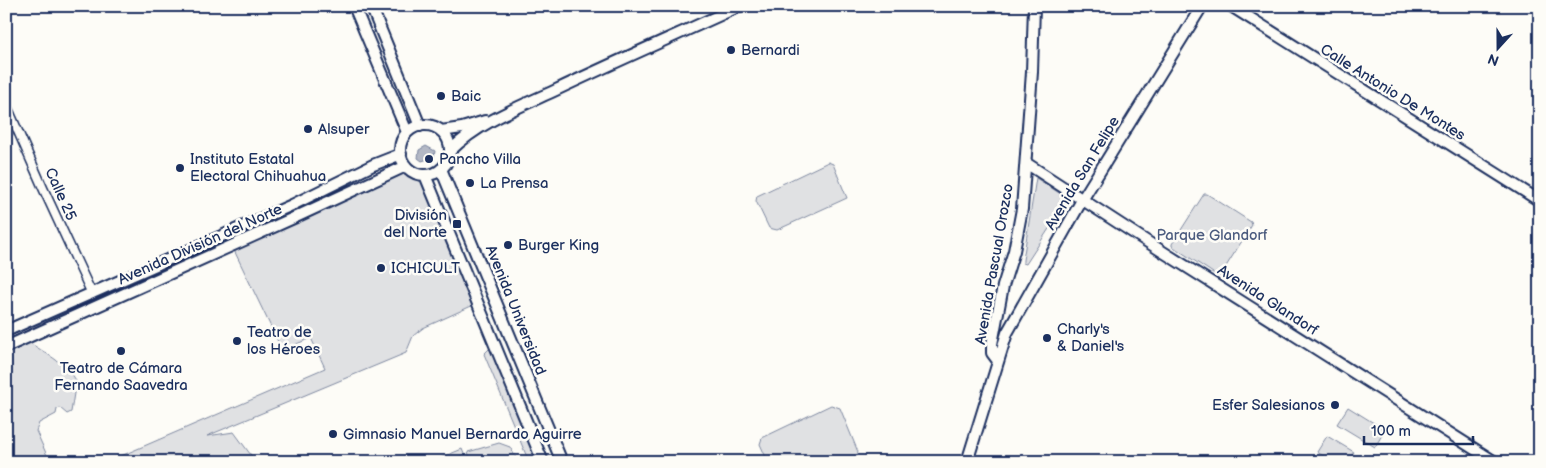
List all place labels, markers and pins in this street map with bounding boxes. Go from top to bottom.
place label: Bernardi [741,41,800,60]
marker: Bernardi [725,44,737,56]
place label: Baic [451,87,481,106]
marker: Baic [435,90,447,102]
place label: Alsuper [318,120,370,139]
marker: Alsuper [302,123,314,135]
place label: Instituto Estatal Electoral Chihuahua [190,150,326,186]
place label: Pancho Villa [439,150,521,169]
marker: Pancho Villa [423,153,435,165]
marker: Instituto Estatal Electoral Chihuahua [174,162,186,174]
place label: La Prensa [480,174,549,193]
marker: La Prensa [464,177,476,189]
place label: División del Norte [384,206,447,242]
marker: División del Norte [451,218,463,230]
place label: Burger King [518,236,599,255]
marker: Burger King [502,239,514,251]
place label: ICHICULT [391,259,460,278]
marker: ICHICULT [375,262,387,274]
place label: Charly's & Daniel's [1057,320,1125,356]
place label: Teatro de los Héroes [247,323,321,359]
marker: Charly's & Daniel's [1041,332,1053,344]
marker: Teatro de los Héroes [231,335,243,347]
marker: Teatro de Cámara Fernando Saavedra [115,345,127,357]
place label: Teatro de Cámara Fernando Saavedra [54,359,188,395]
place label: Esfer Salesianos [1212,396,1326,415]
marker: Esfer Salesianos [1329,399,1341,411]
place label: Gimnasio Manuel Bernardo Aguirre [343,425,582,444]
marker: Gimnasio Manuel Bernardo Aguirre [327,428,339,440]

